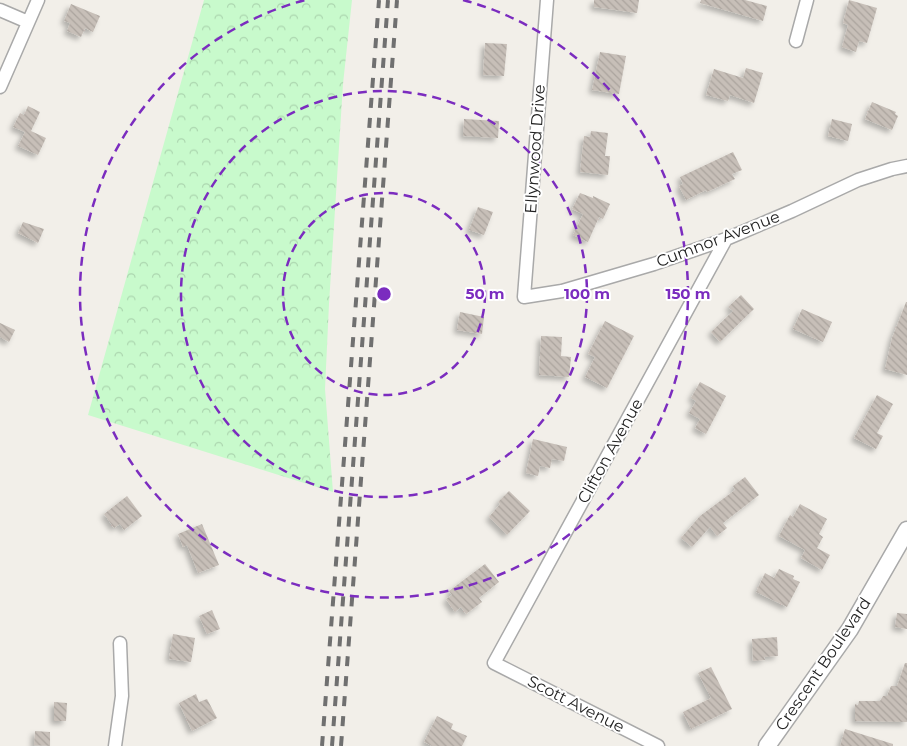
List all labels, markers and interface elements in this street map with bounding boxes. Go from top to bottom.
street label: Ellynwood Drive [521,84,549,214]
street label: Cumnor Avenue [654,207,782,271]
text: 50 m [465,284,505,303]
text: 100 m [564,284,610,303]
text: 150 m [666,284,710,303]
centre of rings [375,285,393,303]
street label: Clifton Avenue [573,395,647,507]
street label: Crescent Boulevard [771,594,875,734]
street label: Scott Avenue [524,671,628,737]

